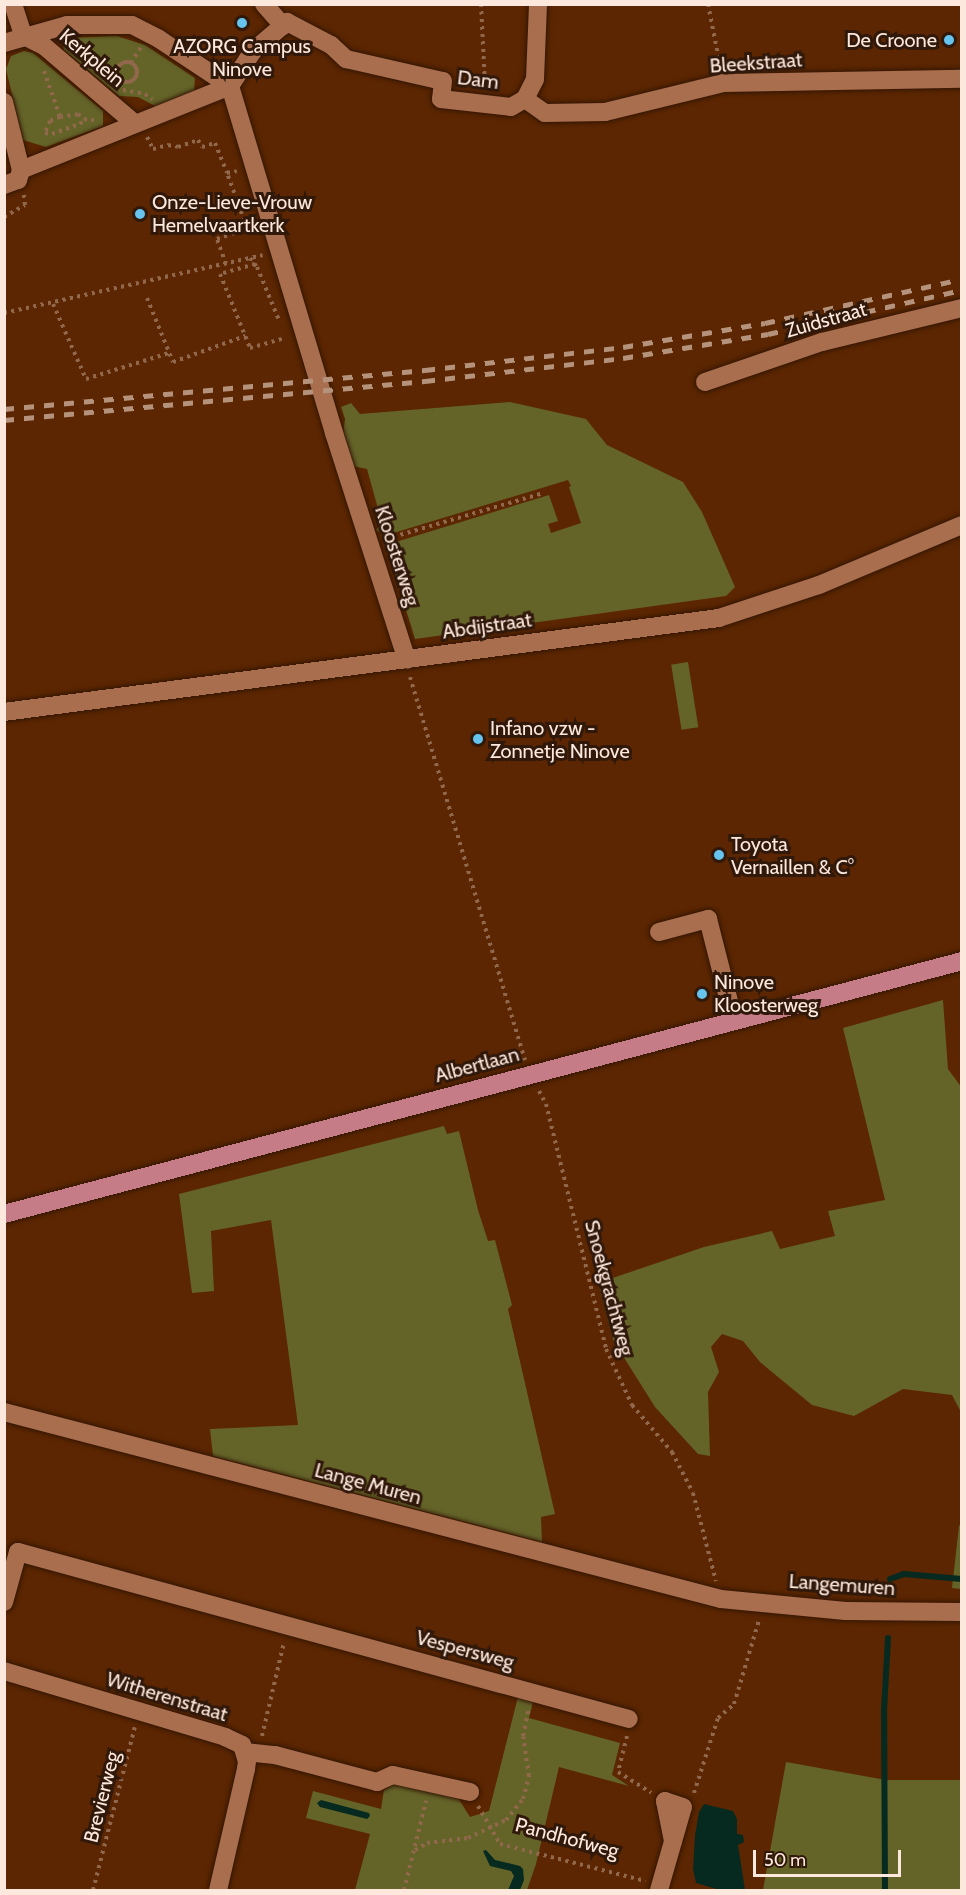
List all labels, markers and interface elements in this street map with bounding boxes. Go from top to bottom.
marker: AZORG Campus Ninove [233,14,251,32]
street label: Kerkplein [55,24,129,92]
place label: De Croone [846,28,937,52]
marker: De Croone [942,33,956,47]
place label: AZORG Campus Ninove [173,34,311,81]
street label: Bleekstraat [709,48,803,78]
street label: Dam [456,66,500,94]
place label: Onze-Lieve-Vrouw Hemelvaartkerk [152,190,312,237]
marker: Onze-Lieve-Vrouw Hemelvaartkerk [133,207,147,221]
street label: Zuidstraat [783,297,869,343]
street label: Kloosterweg [370,503,424,609]
street label: Abdijstraat [441,608,533,644]
place label: Infano vzw - Zonnetje Ninove [490,716,630,763]
marker: Infano vzw - Zonnetje Ninove [471,732,485,746]
place label: Toyota Vernaillen & C° [731,832,854,879]
marker: Toyota Vernaillen & C° [712,848,726,862]
place label: Ninove Kloosterweg [714,970,818,1017]
marker: Ninove Kloosterweg [695,987,709,1001]
street label: Albertlaan [432,1042,522,1088]
street label: Snoekgrachtweg [579,1218,639,1358]
street label: Lange Muren [312,1458,424,1510]
street label: Langemuren [788,1569,896,1601]
street label: Vespersweg [414,1625,516,1675]
street label: Witherenstraat [104,1667,230,1727]
street label: Brevierweg [79,1749,125,1845]
street label: Pandhofweg [513,1813,621,1863]
scale bar [756,1838,904,1876]
text: 50 m [764,1849,806,1871]

